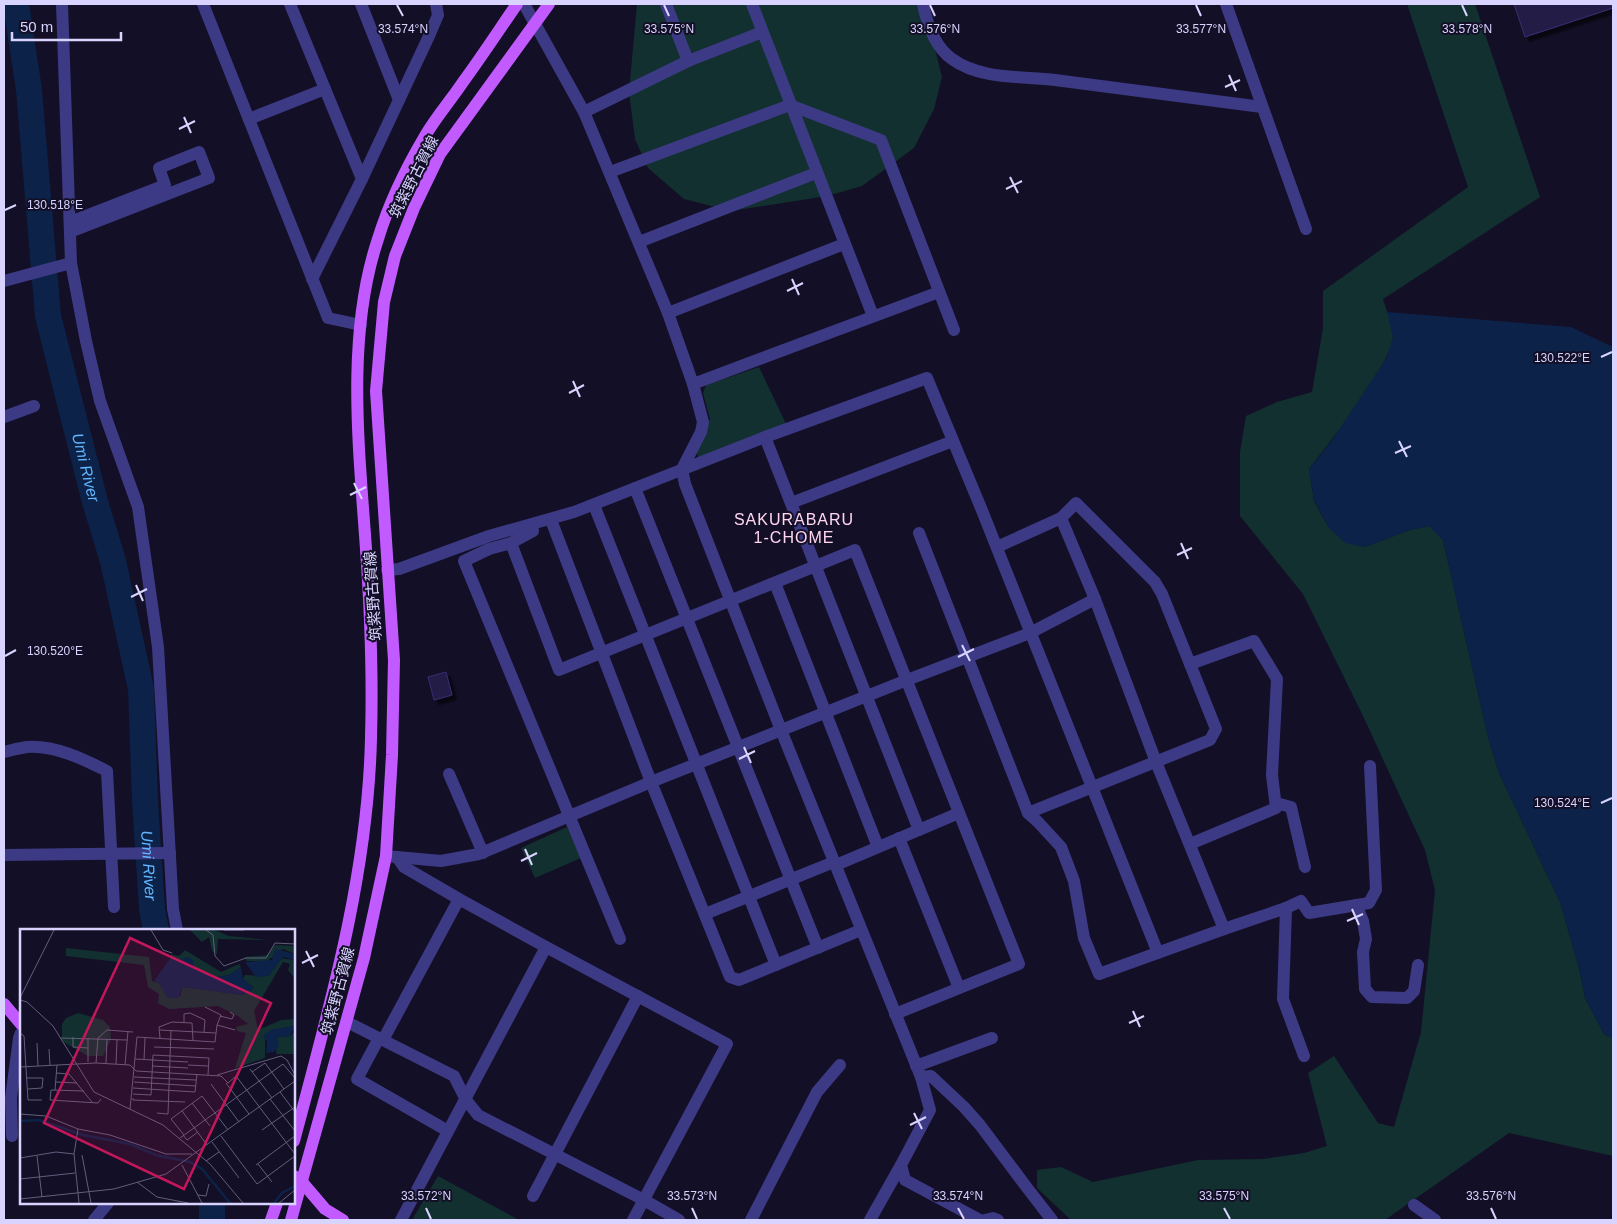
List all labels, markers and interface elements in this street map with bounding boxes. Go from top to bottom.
scale bar [12,10,121,42]
text: 50 m [20,18,53,35]
text: 33.574°N [378,22,428,36]
text: 33.575°N [644,22,694,36]
text: 33.576°N [910,22,960,36]
text: 33.577°N [1176,22,1226,36]
text: 33.578°N [1442,22,1492,36]
street label: 筑紫野古賀線 [386,133,442,221]
text: 130.518°E [27,198,83,212]
text: 130.522°E [1534,351,1590,365]
water label: Umi River [69,431,103,504]
district label: SAKURABARU 1-CHOME [734,511,854,546]
street label: 筑紫野古賀線 [361,551,384,642]
text: 130.520°E [27,644,83,658]
text: 130.524°E [1534,796,1590,810]
water label: Umi River [138,830,159,902]
inset map [20,929,295,1204]
street label: 筑紫野古賀線 [318,945,357,1037]
text: 33.572°N [401,1189,451,1203]
text: 33.573°N [667,1189,717,1203]
text: 33.574°N [933,1189,983,1203]
text: 33.575°N [1199,1189,1249,1203]
text: 33.576°N [1466,1189,1516,1203]

